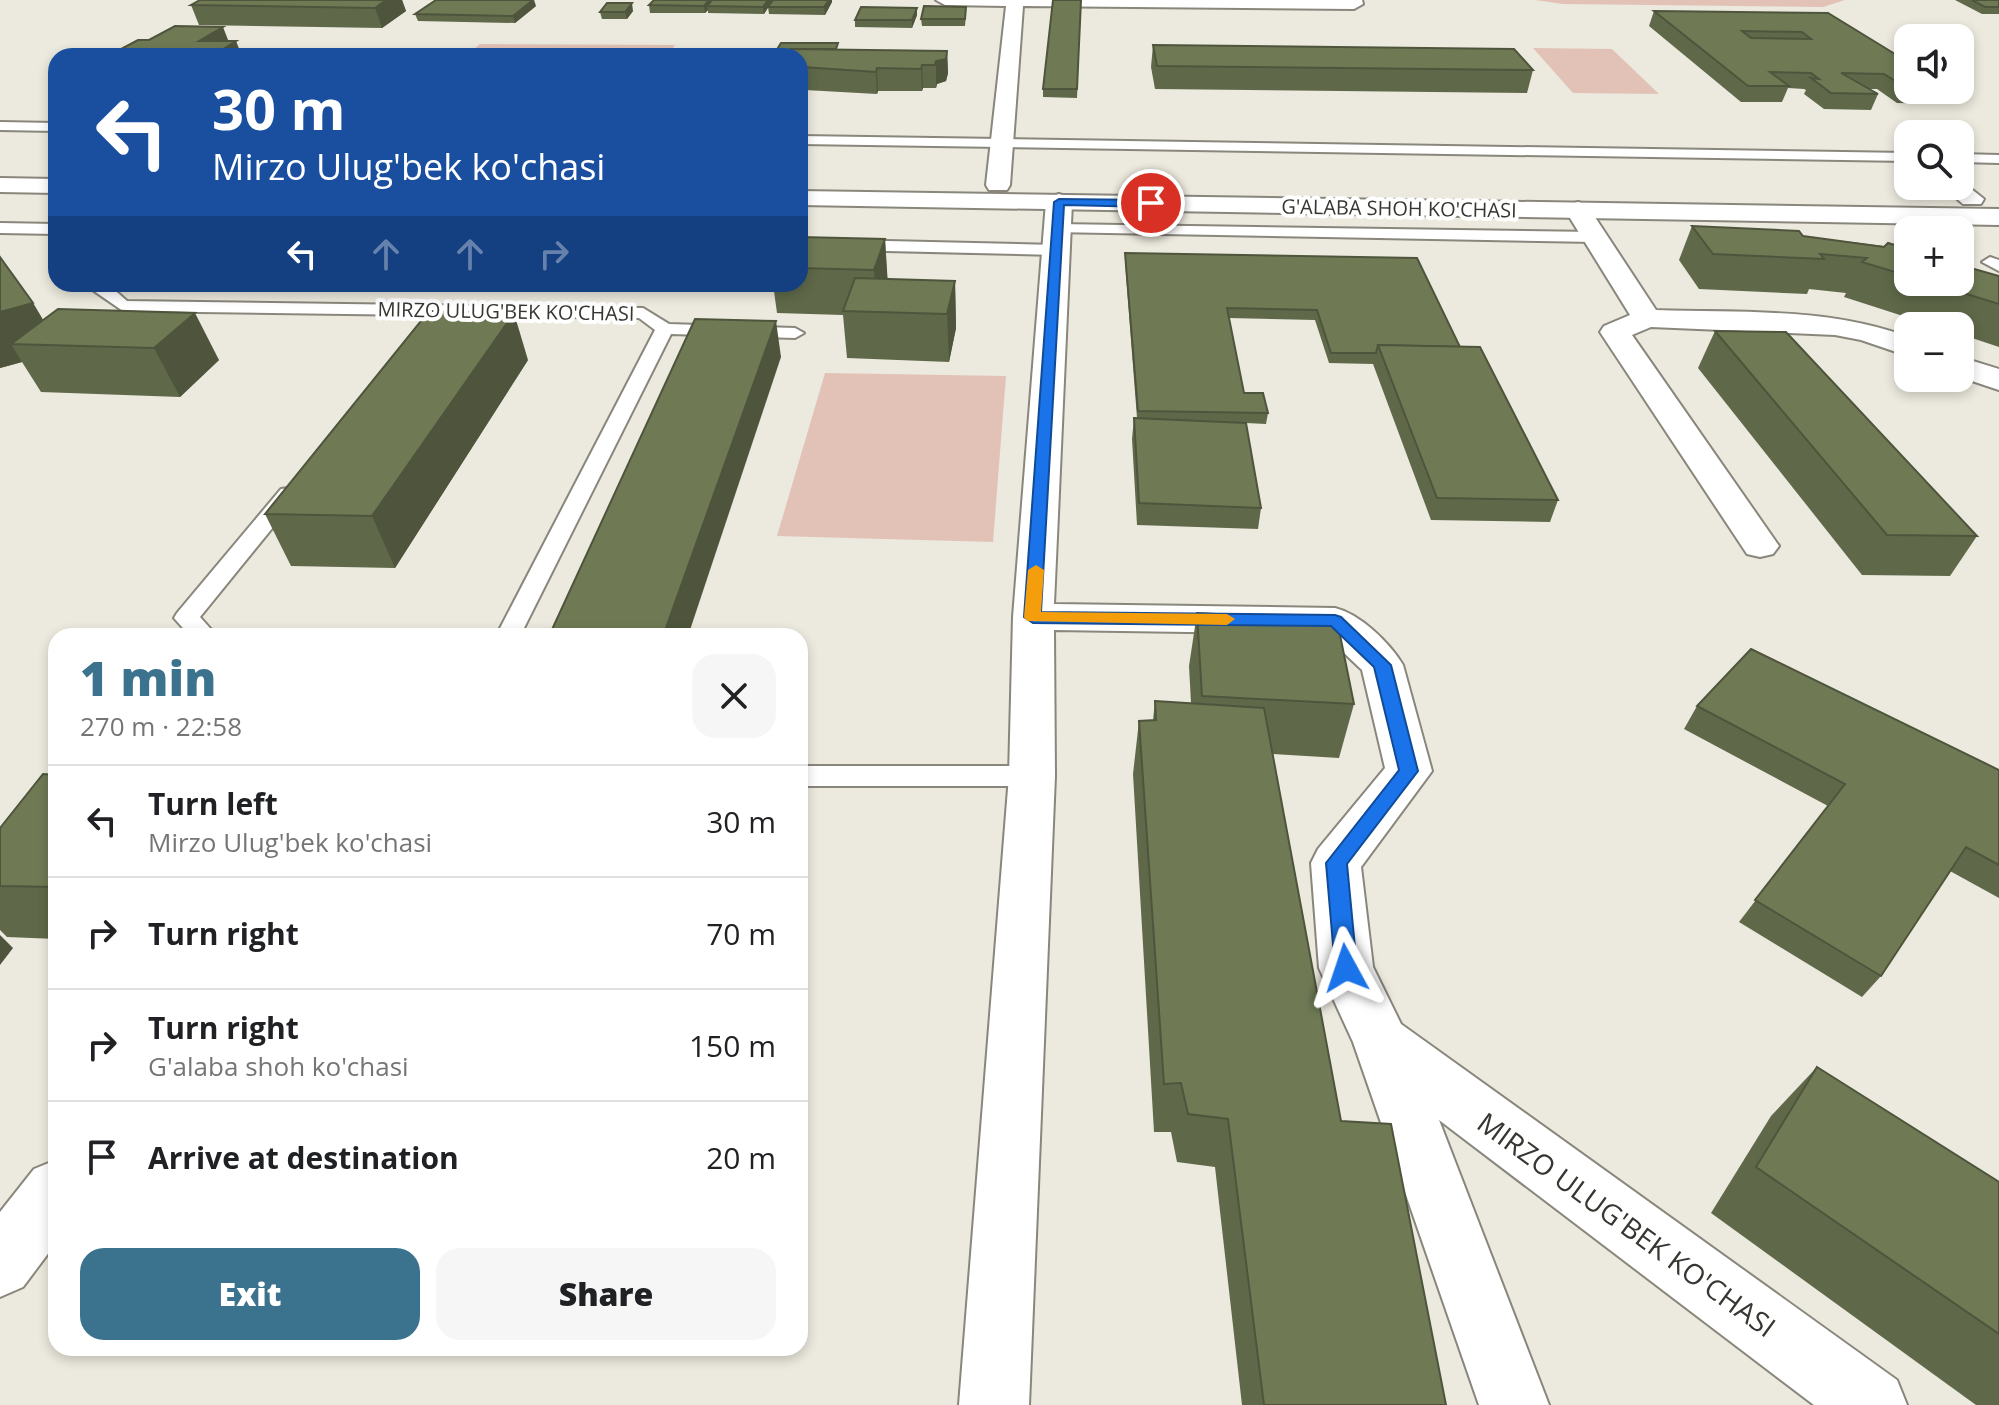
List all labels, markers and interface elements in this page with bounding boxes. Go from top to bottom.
map controls [1894,24,1974,392]
button: sound [1894,24,1974,104]
text: 30 m [212,70,346,146]
icon: left [80,80,184,184]
button: search [1894,120,1974,200]
text: Mirzo Ulug'bek ko'chasi [212,142,605,191]
pin [1117,169,1185,237]
icon: arrive [1129,181,1173,225]
street label: G'ALABA SHOH KO'CHASI [1281,192,1517,224]
button: + [1894,216,1974,296]
icon: left [280,232,324,276]
icon: ahead [364,232,408,276]
icon: ahead [448,232,492,276]
icon: right [532,232,576,276]
street label: MIRZO ULUG'BEK KO'CHASI [377,295,635,327]
button: − [1894,312,1974,392]
text: 1 min [80,645,216,710]
button: close [692,654,776,738]
text: 270 m · 22:58 [80,708,242,744]
text: Turn left [148,783,278,824]
icon: left [80,799,124,843]
text: 30 m [706,801,776,842]
text: Mirzo Ulug'bek ko'chasi [148,824,432,860]
icon: right [80,911,124,955]
text: Turn right [148,913,299,954]
text: 70 m [706,913,776,954]
position arrow [1304,926,1388,1010]
text: Turn right [148,1007,299,1048]
icon: right [80,1023,124,1067]
text: 150 m [689,1025,776,1066]
text: G'alaba shoh ko'chasi [148,1048,409,1084]
street label: MIRZO ULUG'BEK KO'CHASI [1470,1103,1784,1345]
icon: arrive [80,1135,124,1179]
text: Arrive at destination [148,1137,459,1178]
text: 20 m [706,1137,776,1178]
button: Exit [80,1248,420,1340]
button: Share [436,1248,776,1340]

